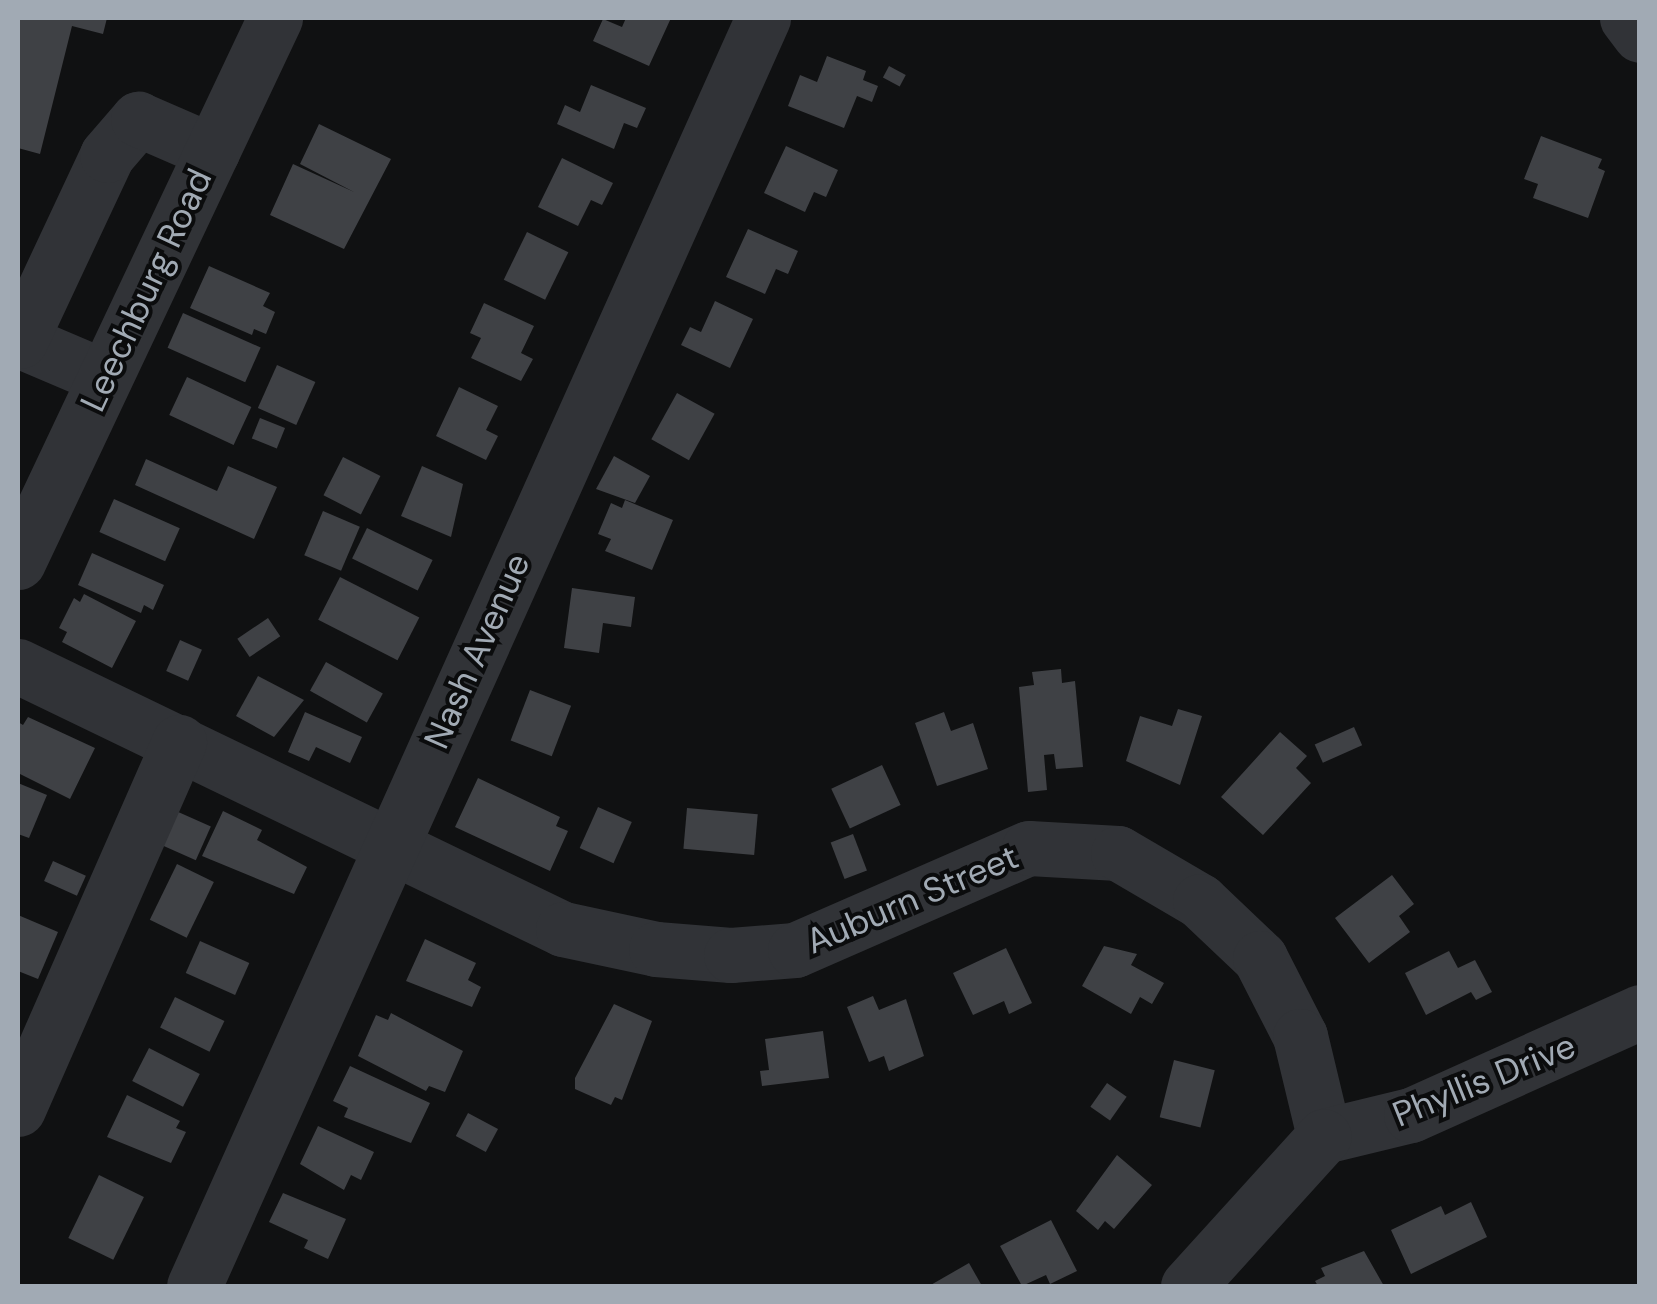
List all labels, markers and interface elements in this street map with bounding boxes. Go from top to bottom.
street label: Leechburg Road [72,162,220,418]
street label: Nash Avenue [415,547,539,755]
street label: Auburn Street [800,835,1024,963]
street label: Phyllis Drive [1387,1024,1581,1136]

